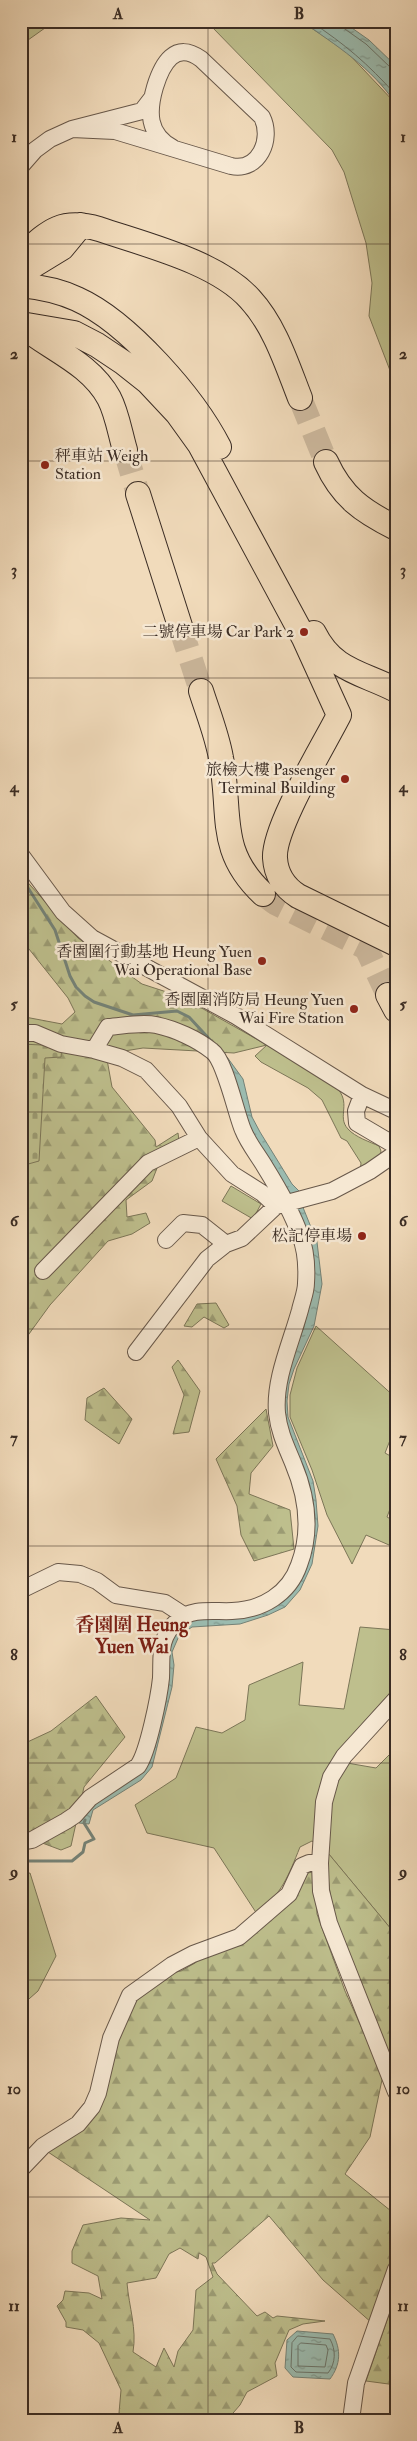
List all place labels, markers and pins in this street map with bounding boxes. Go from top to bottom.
place label: 秤車站 Weigh Station [55,446,149,484]
marker: 秤車站 Weigh Station [39,459,51,471]
place label: 二號停車場 Car Park 2 [142,622,294,642]
marker: 二號停車場 Car Park 2 [298,626,310,638]
place label: 旅檢大樓 Passenger Terminal Building [206,760,336,798]
marker: 旅檢大樓 Passenger Terminal Building [339,773,351,785]
place label: 香園圍行動基地 Heung Yuen Wai Operational Base [56,942,252,981]
marker: 香園圍行動基地 Heung Yuen Wai Operational Base [256,955,268,967]
place label: 香園圍消防局 Heung Yuen Wai Fire Station [164,990,344,1028]
marker: 香園圍消防局 Heung Yuen Wai Fire Station [348,1003,360,1015]
place label: 松記停車場 [272,1226,352,1246]
marker: 松記停車場 [356,1230,368,1242]

